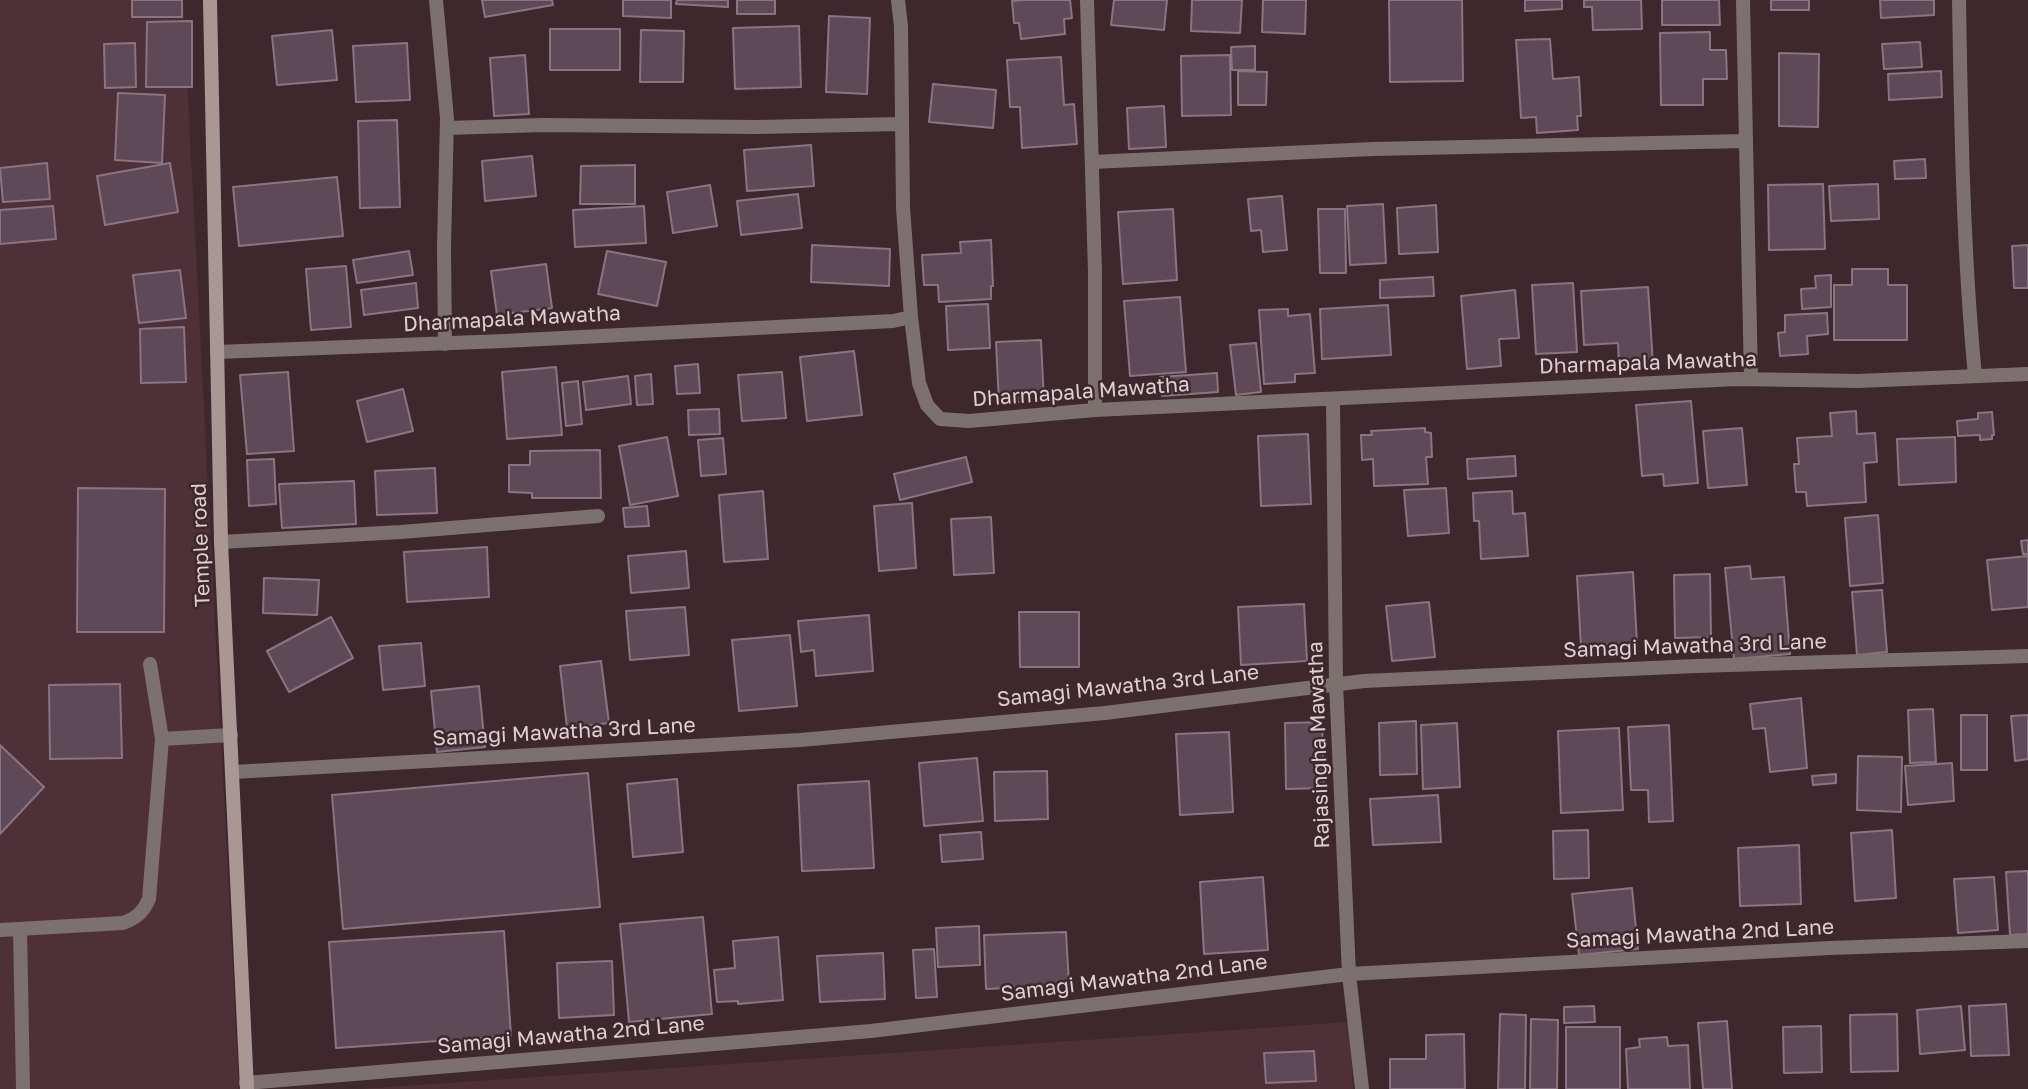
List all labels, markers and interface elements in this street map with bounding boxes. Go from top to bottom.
street label: Dharmapala Mawatha [403,301,621,337]
street label: Dharmapala Mawatha [1539,347,1757,379]
street label: Dharmapala Mawatha [971,372,1191,412]
street label: Temple road [186,483,216,607]
street label: Samagi Mawatha 3rd Lane [1563,629,1827,663]
street label: Rajasingha Mawatha [1303,641,1335,849]
street label: Samagi Mawatha 3rd Lane [996,660,1260,712]
street label: Samagi Mawatha 3rd Lane [432,713,696,751]
street label: Samagi Mawatha 2nd Lane [1565,914,1835,954]
street label: Samagi Mawatha 2nd Lane [999,949,1269,1007]
street label: Samagi Mawatha 2nd Lane [436,1011,706,1059]

